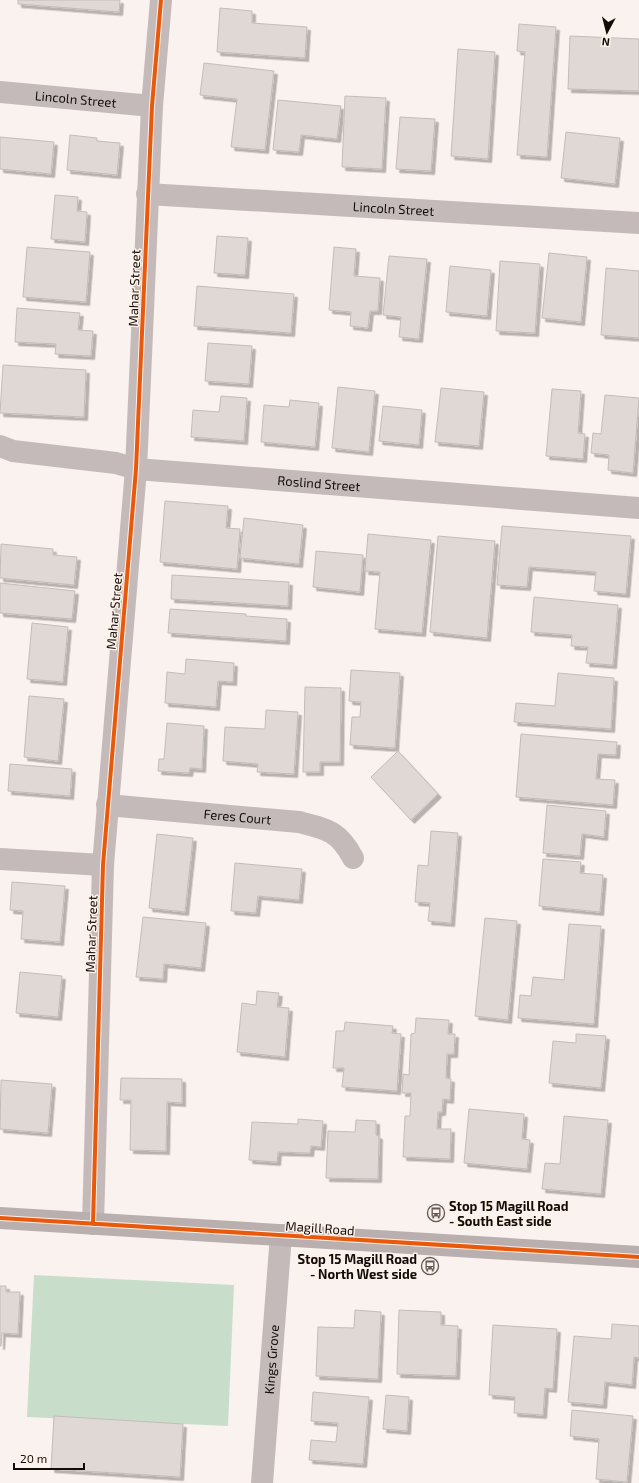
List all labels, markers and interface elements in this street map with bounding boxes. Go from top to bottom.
north arrow [587,12,627,52]
text: N [601,35,610,49]
street label: Lincoln Street [34,87,117,111]
street label: Lincoln Street [352,198,435,219]
street label: Mahar Street [125,249,143,327]
street label: Roslind Street [277,472,361,494]
street label: Mahar Street [103,572,125,650]
street label: Feres Court [203,806,272,828]
street label: Mahar Street [82,895,100,973]
place label: Stop 15 Magill Road - South East side [449,1198,568,1229]
bus stop icon: Stop 15 Magill Road - South East side [426,1203,446,1223]
street label: Magill Road [285,1218,355,1238]
place label: Stop 15 Magill Road - North West side [298,1251,417,1282]
bus stop icon: Stop 15 Magill Road - North West side [420,1256,440,1276]
street label: Kings Grove [261,1324,282,1395]
scale bar [14,1445,84,1471]
text: 20 m [20,1451,47,1465]

